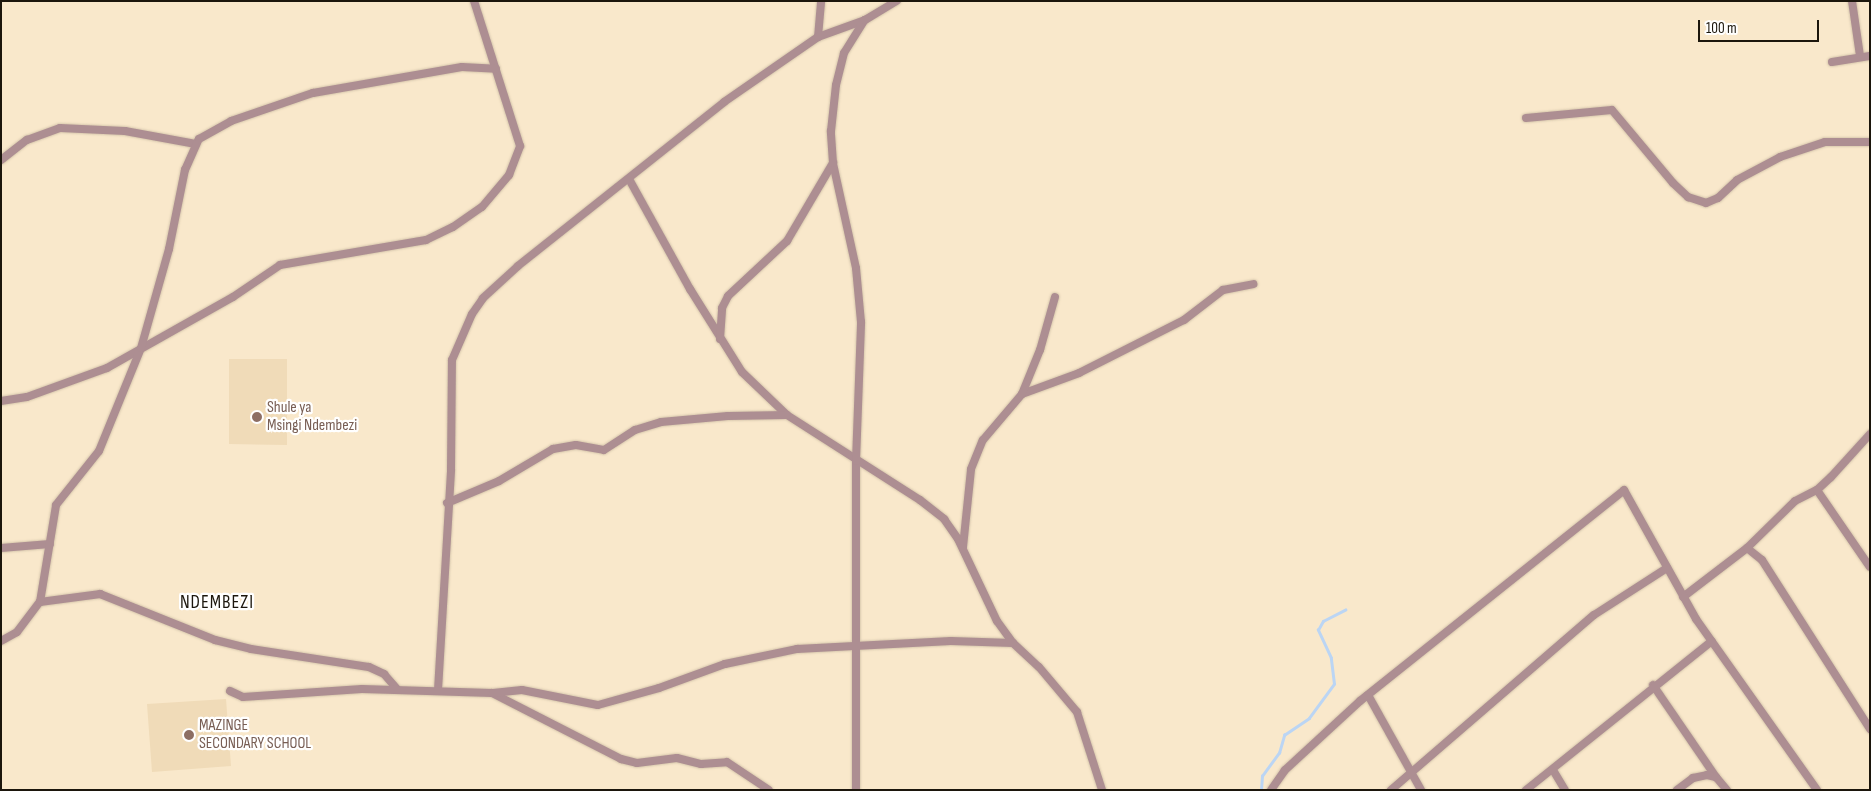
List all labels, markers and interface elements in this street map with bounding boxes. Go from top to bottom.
scale bar [1701,10,1822,42]
text: 100 m [1706,19,1737,38]
place label: Shule ya Msingi Ndembezi [267,398,357,436]
marker: Shule ya Msingi Ndembezi [251,411,263,423]
district label: NDEMBEZI [179,592,255,614]
place label: MAZINGE SECONDARY SCHOOL [199,716,311,754]
marker: MAZINGE SECONDARY SCHOOL [183,729,195,741]

